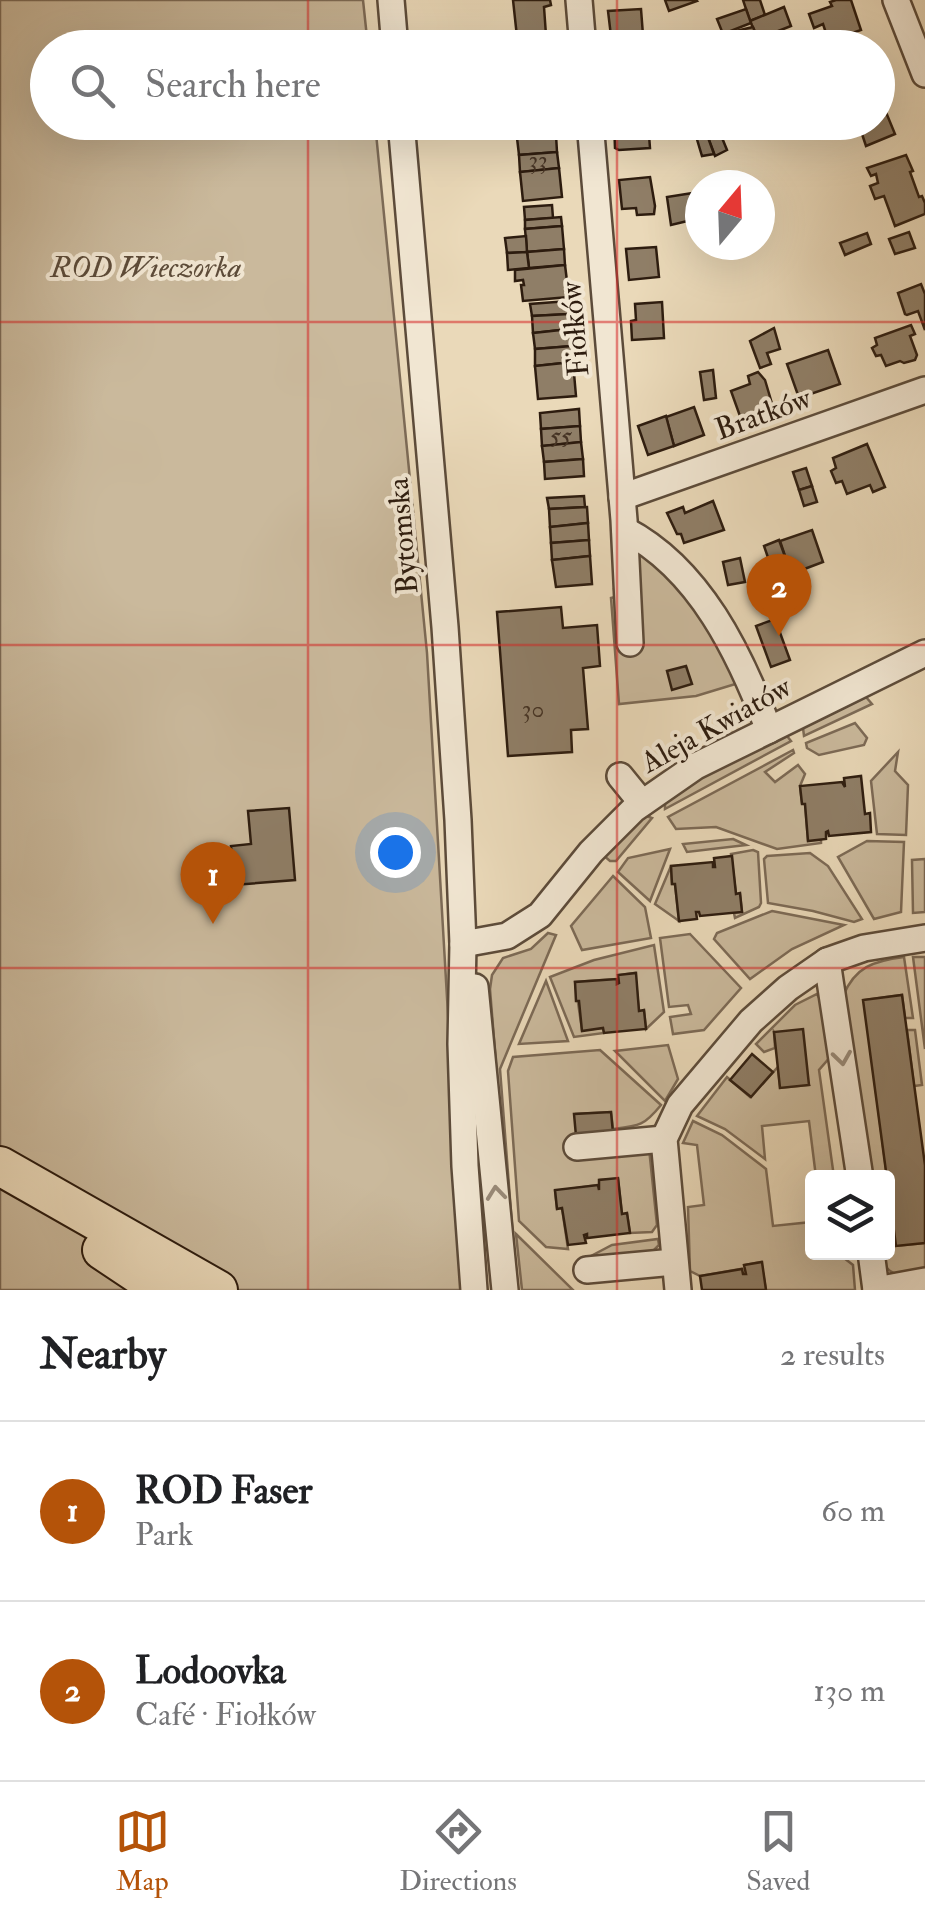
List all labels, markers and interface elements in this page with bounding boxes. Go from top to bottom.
search box [30,30,895,140]
icon: search [65,58,120,113]
text: Search here [145,61,321,109]
house number: 33 [528,145,548,176]
north arrow [685,170,775,260]
park label: ROD Wieczorka [49,249,242,286]
street label: Fiołków [552,280,598,378]
street label: Bratków [710,379,816,448]
house number: 55 [550,421,572,452]
street label: Bytomska [379,476,427,596]
pin: 2 [746,554,812,636]
street label: Aleja Kwiatów [634,668,798,782]
house number: 30 [522,694,544,725]
your location [370,827,421,878]
pin: 1 [180,842,246,924]
one-way arrow [830,1049,851,1066]
map controls [805,1170,895,1260]
button: layers [805,1170,895,1260]
one-way arrow [486,1185,508,1201]
text: Nearby [40,1329,166,1381]
text: 2 results [780,1335,885,1375]
text: ROD Faser [135,1467,312,1515]
text: 1 [67,1491,78,1531]
text: 60 m [821,1491,885,1531]
text: Park [135,1515,193,1555]
text: Lodoovka [135,1647,286,1695]
text: 2 [64,1671,81,1711]
text: 130 m [813,1671,885,1711]
text: Café · Fiołków [135,1695,316,1735]
tab: Map [115,1804,170,1899]
tab: Directions [399,1804,517,1899]
tab: Saved [746,1804,810,1899]

